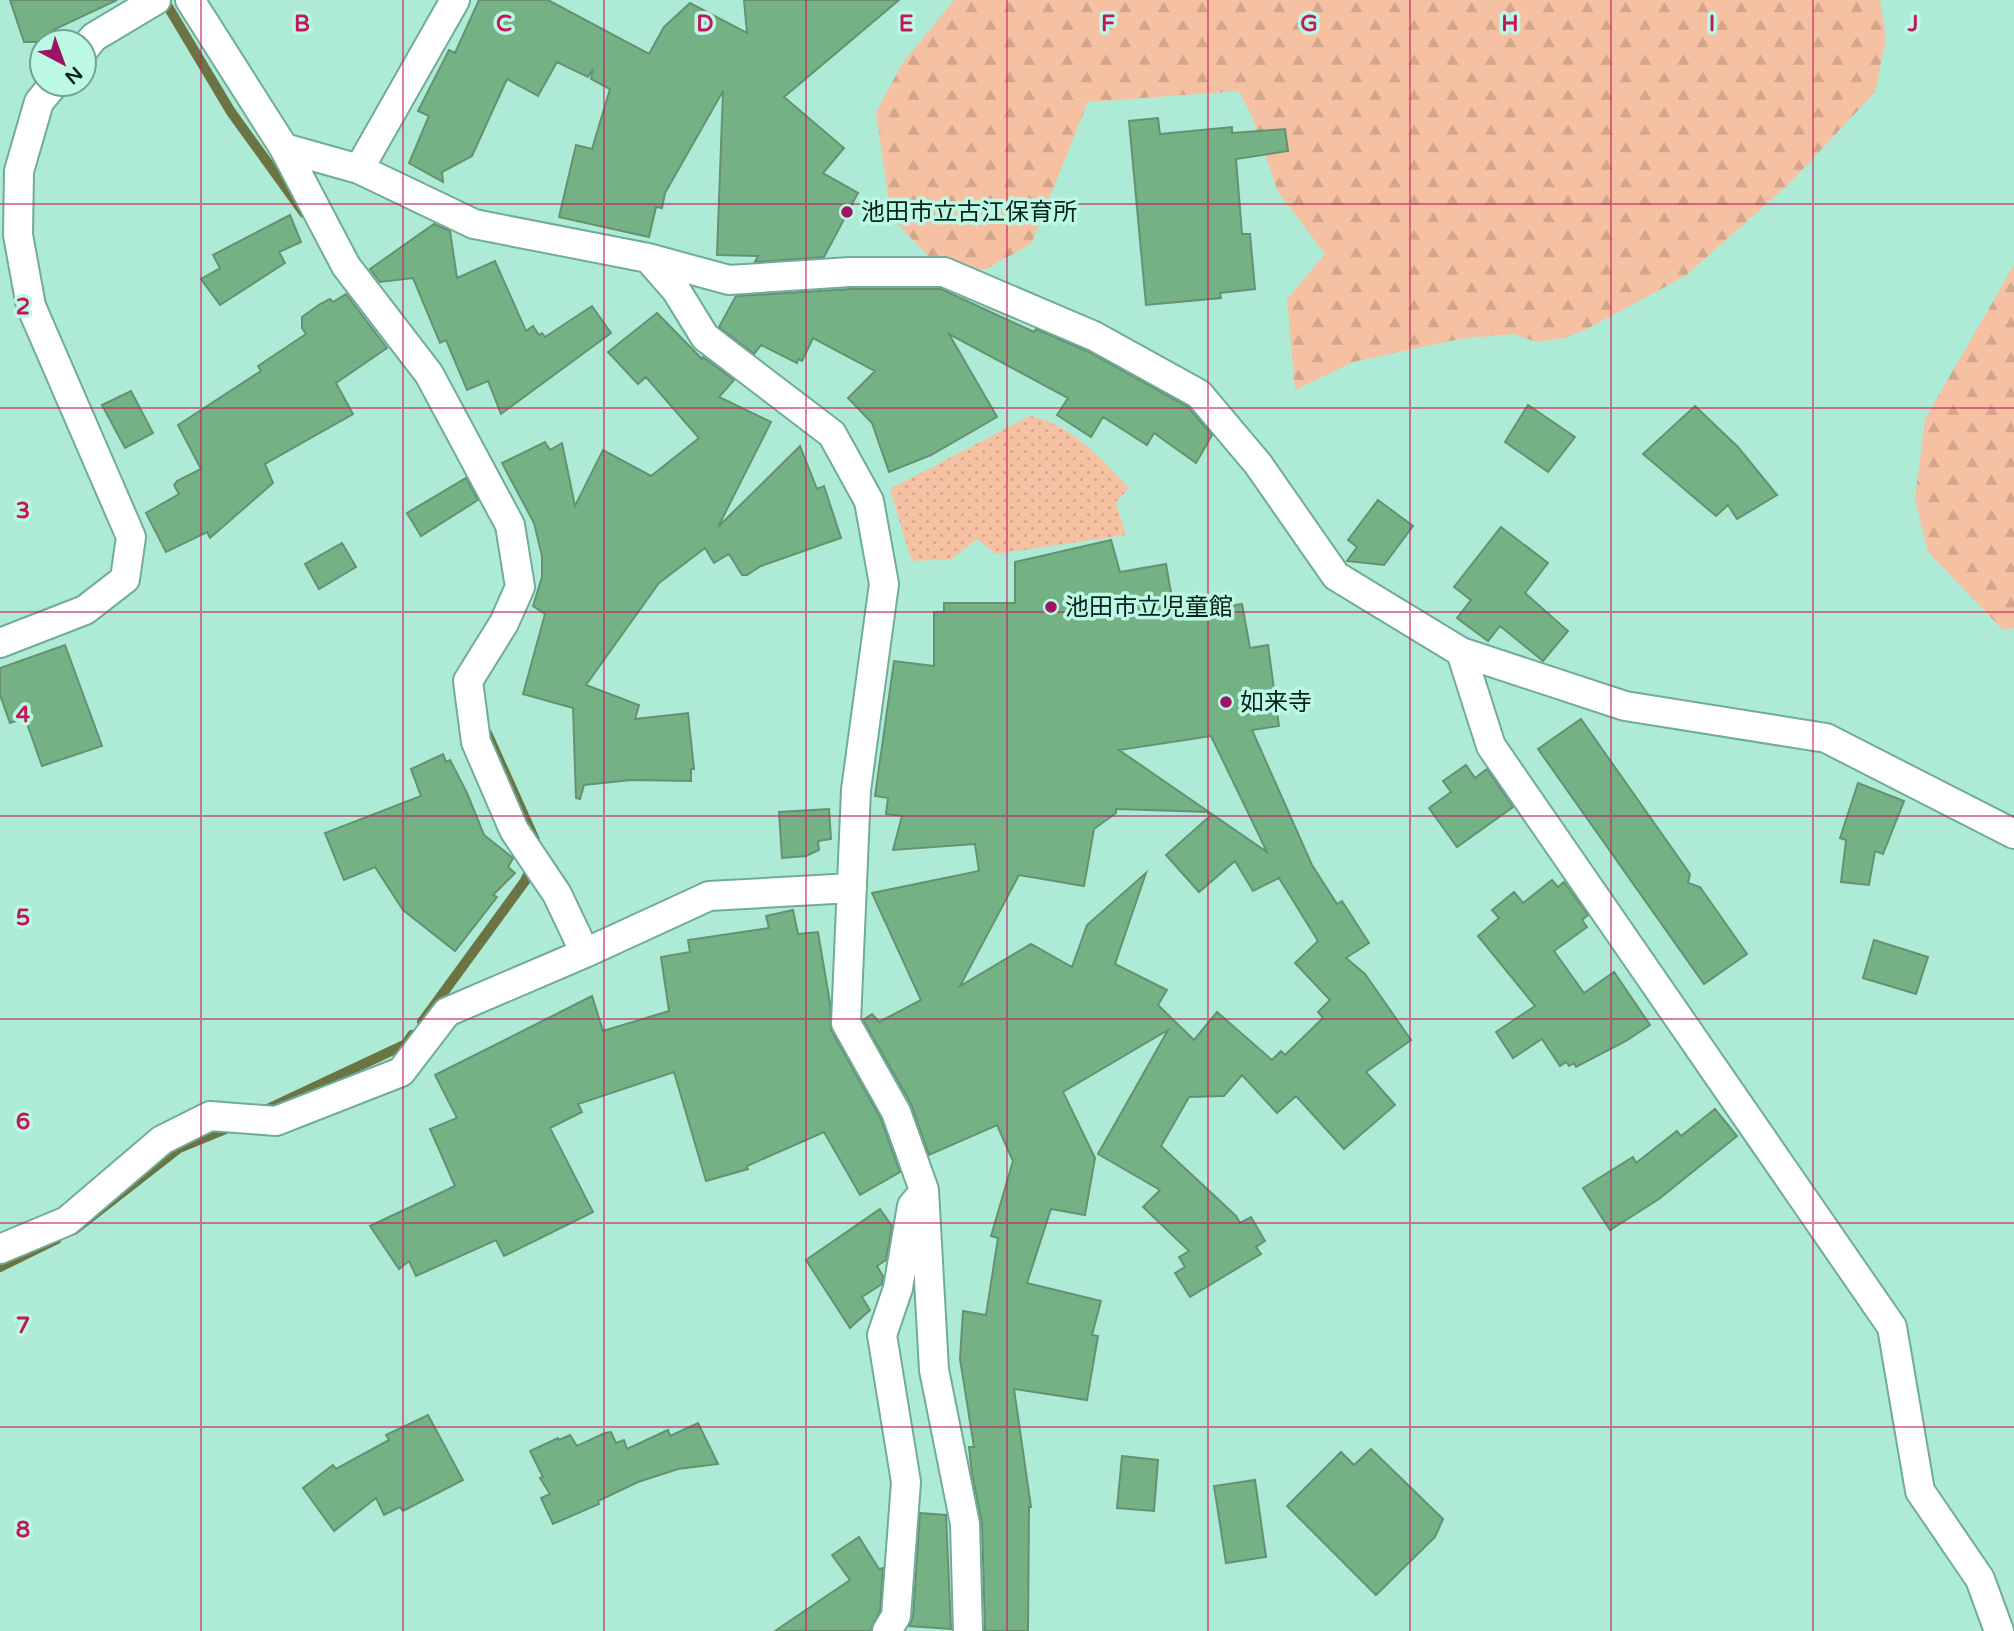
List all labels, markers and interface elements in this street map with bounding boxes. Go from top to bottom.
text: B [294,10,310,38]
text: C [496,10,512,38]
text: D [696,10,714,38]
text: E [899,10,913,38]
text: F [1101,10,1115,38]
text: G [1300,10,1318,38]
text: H [1501,10,1519,38]
text: I [1709,10,1715,38]
text: J [1907,10,1918,38]
north arrow [28,28,98,98]
text: N [61,62,86,88]
place label: 池田市立古江保育所 [861,198,1077,227]
marker: 池田市立古江保育所 [839,204,855,220]
text: 2 [16,293,30,321]
text: 3 [16,497,30,525]
place label: 池田市立児童館 [1065,593,1233,622]
marker: 池田市立児童館 [1043,599,1059,615]
place label: 如来寺 [1240,688,1312,717]
marker: 如来寺 [1218,694,1234,710]
text: 4 [16,701,31,729]
text: 5 [16,904,30,932]
text: 6 [16,1108,30,1136]
text: 7 [16,1312,30,1340]
text: 8 [16,1516,30,1544]

